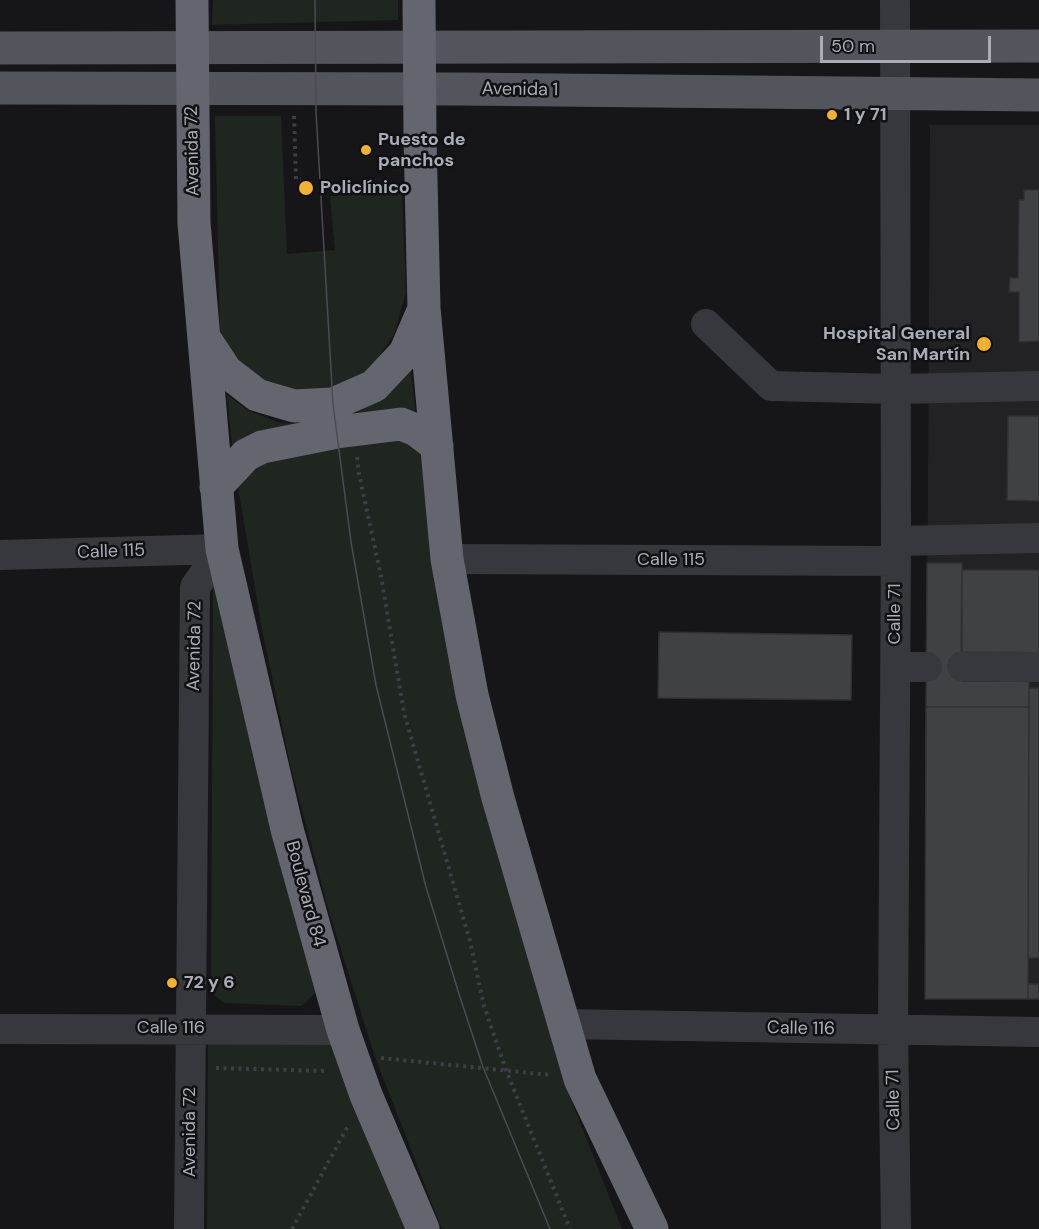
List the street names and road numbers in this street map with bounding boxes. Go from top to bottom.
street label: Avenida 1 [482,79,558,101]
street label: Avenida 72 [181,106,205,196]
street label: Calle 115 [77,540,145,564]
street label: Calle 115 [637,549,705,571]
street label: Calle 71 [884,583,906,645]
street label: Avenida 72 [183,601,207,691]
street label: Boulevard 84 [280,839,330,949]
street label: Calle 116 [137,1017,205,1039]
street label: Calle 116 [767,1018,835,1040]
street label: Calle 71 [883,1069,905,1131]
street label: Avenida 72 [179,1087,201,1177]

